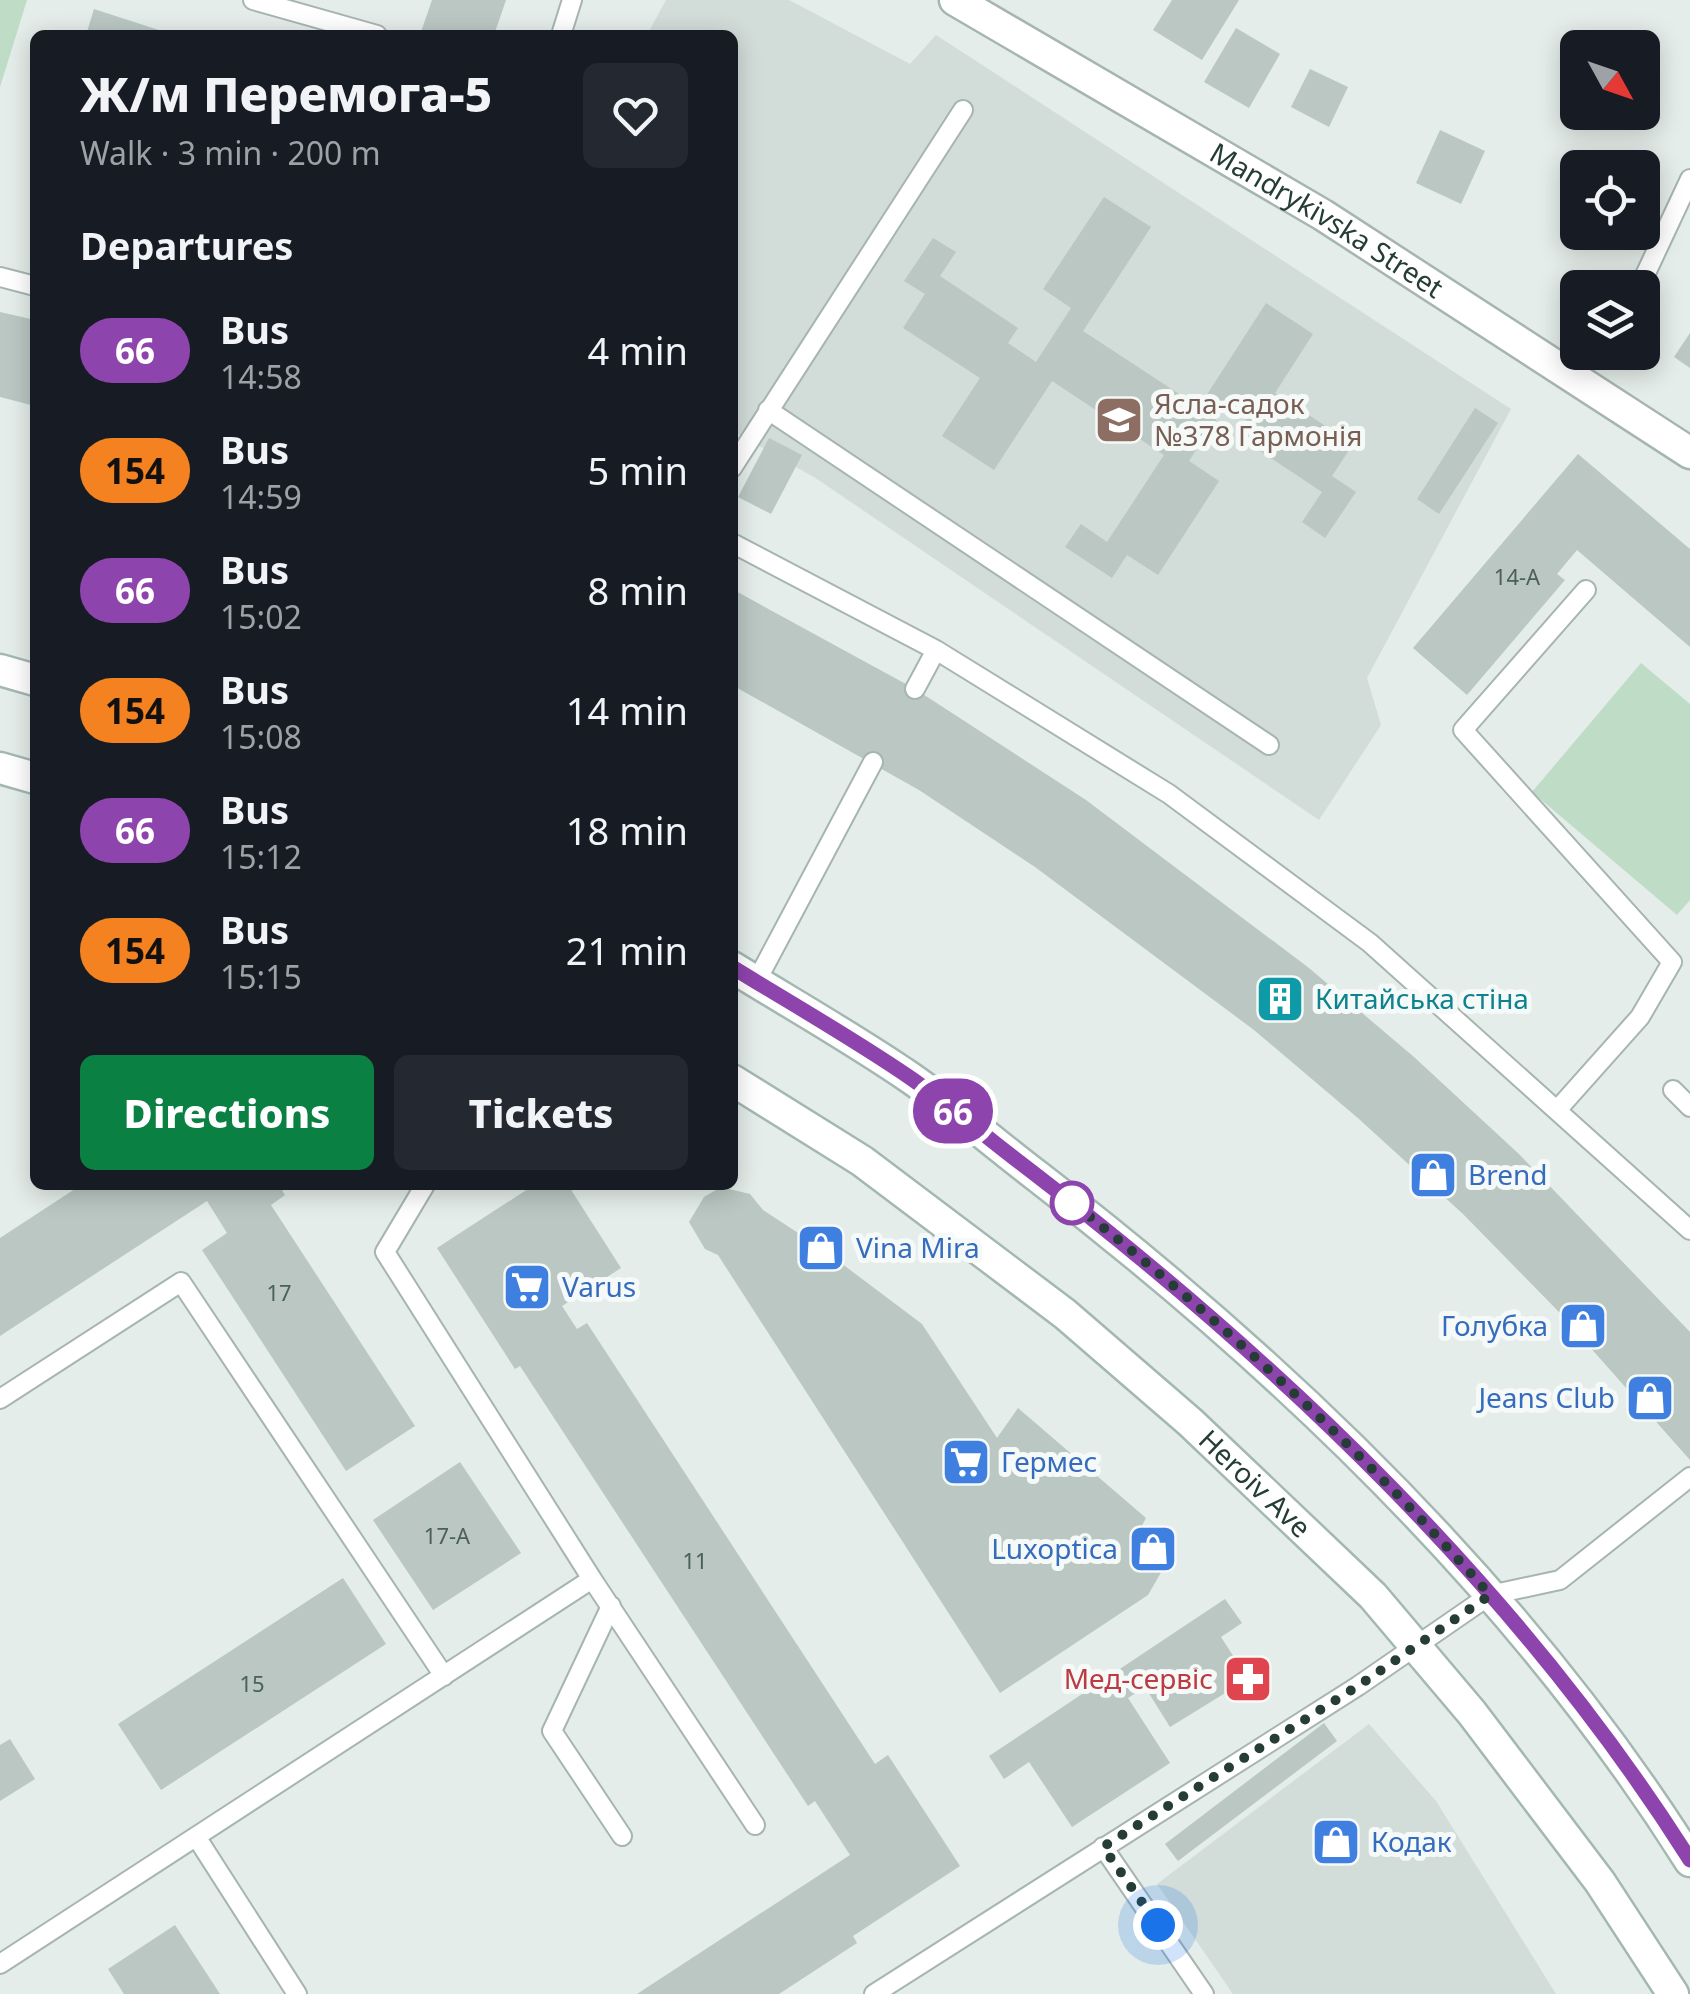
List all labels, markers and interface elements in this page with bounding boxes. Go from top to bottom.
north arrow [1560,30,1660,130]
map controls [1560,30,1660,370]
text: Ж/м Перемога-5 [80,61,492,126]
button: heart [583,63,688,168]
text: Walk · 3 min · 200 m [80,131,381,174]
street label: Mandrykivska Street [1203,133,1451,306]
button: locate [1560,150,1660,250]
text: Departures [80,219,293,271]
button: layers [1560,270,1660,370]
text: Bus [220,303,289,355]
text: 4 min [588,324,688,376]
text: 66 [115,327,155,374]
text: 14:58 [220,355,302,398]
place label: Ясла-садок №378 Гармонія [1154,384,1362,454]
school or university icon: Ясла-садок №378 Гармонія [1093,394,1145,446]
text: Bus [220,423,289,475]
text: 5 min [588,444,688,496]
text: 154 [105,447,165,494]
text: 14:59 [220,475,302,518]
text: Bus [220,543,289,595]
house number: 14-А [1494,561,1541,591]
text: 8 min [588,564,688,616]
text: 66 [115,567,155,614]
text: 15:02 [220,595,302,638]
text: Bus [220,663,289,715]
text: 14 min [566,684,688,736]
text: 154 [105,687,165,734]
text: 15:08 [220,715,302,758]
text: Bus [220,783,289,835]
text: 18 min [566,804,688,856]
text: 66 [115,807,155,854]
text: 15:12 [220,835,302,878]
text: Bus [220,903,289,955]
text: 21 min [566,924,688,976]
text: 154 [105,927,165,974]
text: 15:15 [220,955,302,998]
building icon: Китайська стіна [1254,973,1306,1025]
place label: Китайська стіна [1315,979,1529,1017]
button: Directions [80,1055,374,1170]
button: Tickets [394,1055,688,1170]
line badge: 66 [908,1078,998,1144]
text: 66 [933,1088,973,1135]
shop icon: Brend [1407,1149,1459,1201]
place label: Brend [1468,1155,1548,1193]
unlabelled marker [1051,1182,1093,1224]
shop icon: Vina Mira [795,1222,847,1274]
place label: Vina Mira [856,1228,980,1266]
supermarket icon: Varus [501,1261,553,1313]
place label: Varus [562,1267,636,1305]
house number: 17 [266,1277,292,1307]
shop icon: Голубка [1557,1300,1609,1352]
place label: Голубка [1441,1306,1548,1344]
shop icon: Jeans Club [1624,1372,1676,1424]
place label: Jeans Club [1475,1378,1615,1416]
street label: Heroiv Ave [1191,1420,1320,1545]
supermarket icon: Гермес [940,1436,992,1488]
place label: Гермес [1001,1442,1097,1480]
house number: 17-А [424,1520,471,1550]
shop icon: Luxoptica [1127,1523,1179,1575]
place label: Luxoptica [991,1529,1118,1567]
house number: 11 [682,1545,708,1575]
pharmacy icon: Мед-сервіс [1222,1653,1274,1705]
place label: Мед-сервіс [1064,1659,1213,1697]
house number: 15 [239,1668,265,1698]
shop icon: Кодак [1310,1816,1362,1868]
place label: Кодак [1371,1822,1452,1860]
your location [1133,1900,1183,1950]

